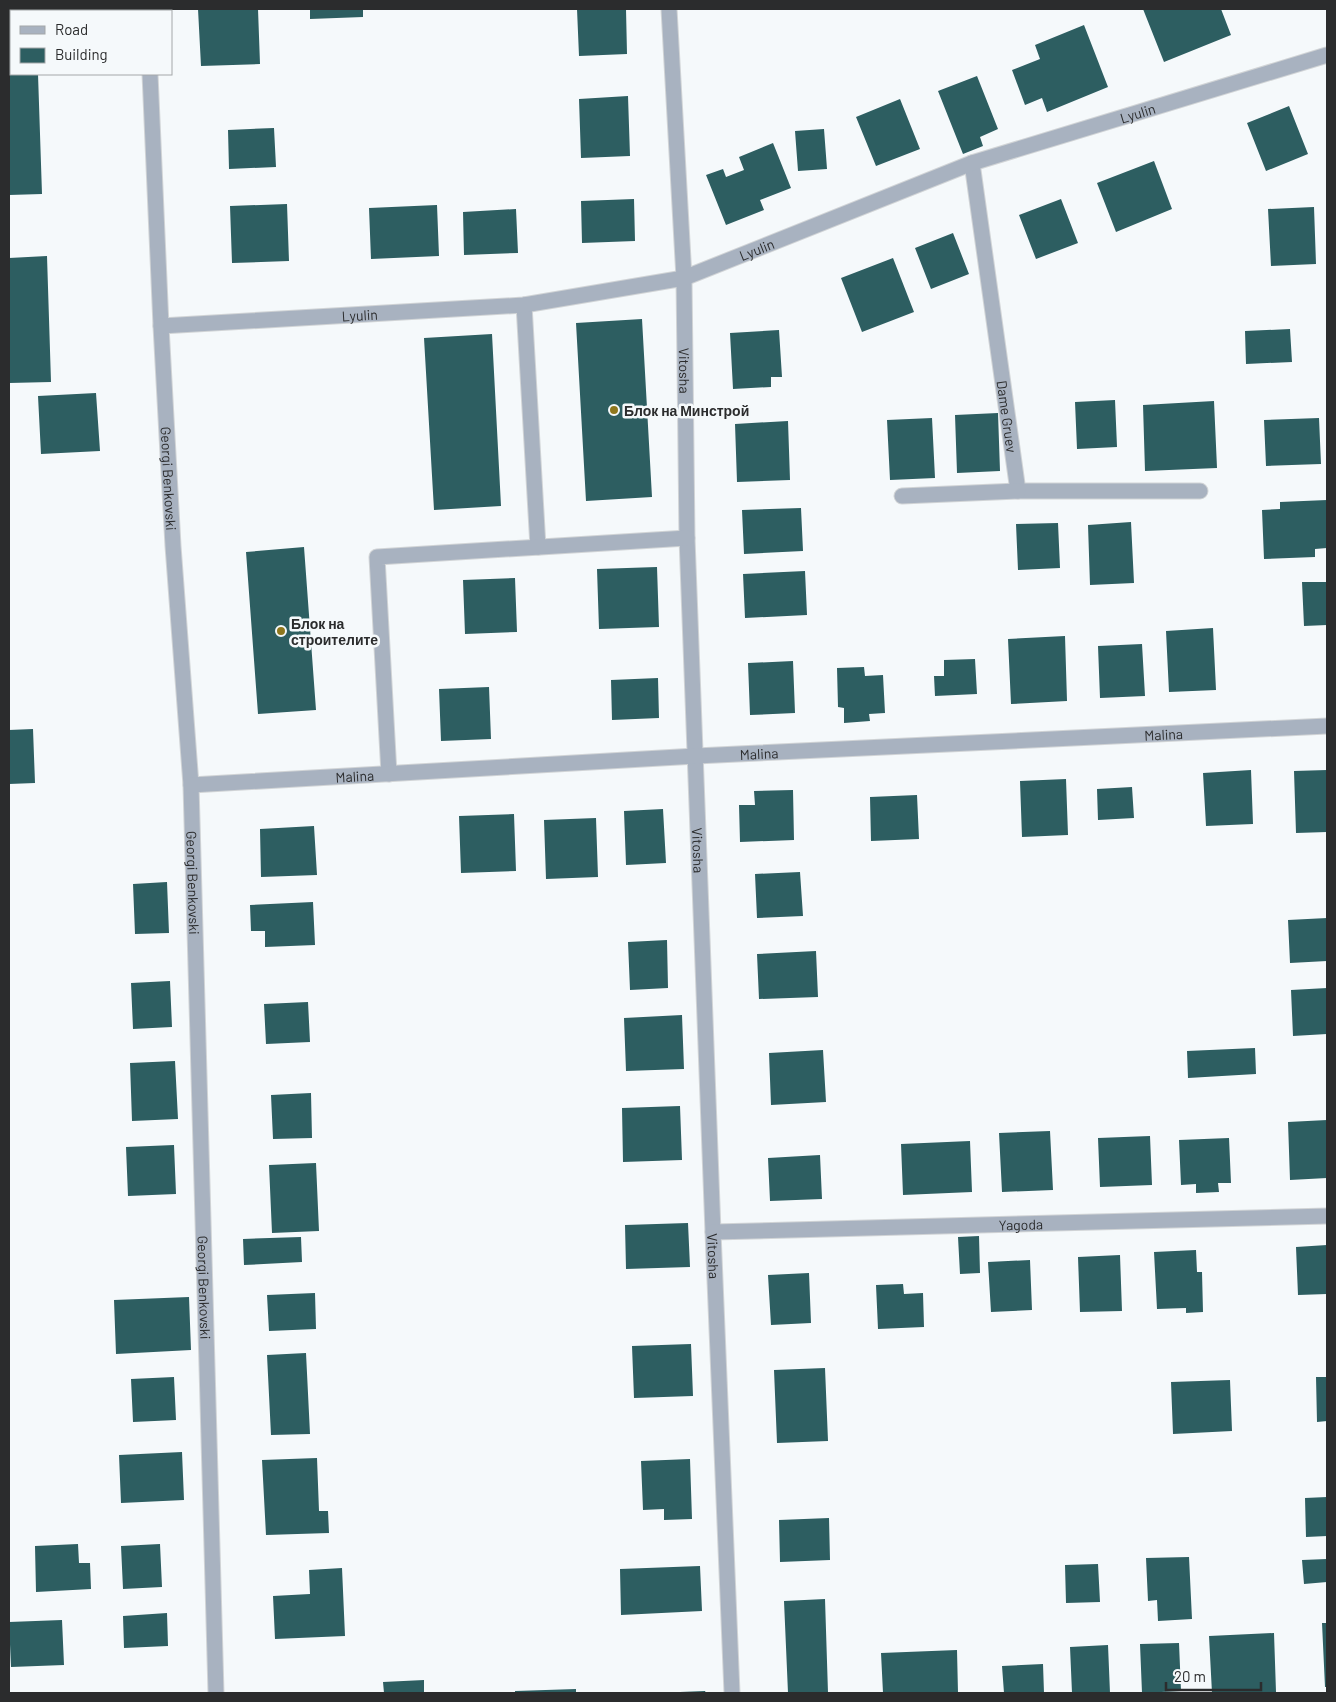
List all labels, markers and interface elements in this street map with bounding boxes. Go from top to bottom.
legend [10,10,172,75]
text: Road [55,20,88,38]
text: Building [55,45,108,63]
street label: Lyulin [1118,99,1157,126]
street label: Lyulin [737,234,776,264]
street label: Lyulin [341,305,378,324]
street label: Vitosha [676,348,694,394]
street label: Dame Gruev [994,379,1021,454]
place label: Блок на Минстрой [624,402,749,419]
marker: Блок на Минстрой [608,404,620,416]
street label: Georgi Benkovski [158,426,181,531]
place label: Блок на строителите [291,615,378,648]
marker: Блок на строителите [275,625,287,637]
street label: Malina [1144,724,1183,743]
street label: Malina [739,744,779,762]
street label: Malina [335,766,375,785]
street label: Vitosha [689,827,708,874]
street label: Georgi Benkovski [184,831,204,935]
street label: Yagoda [998,1215,1043,1233]
street label: Vitosha [705,1233,723,1279]
street label: Georgi Benkovski [195,1235,215,1340]
scale bar [1166,1660,1261,1692]
text: 20 m [1174,1667,1206,1685]

